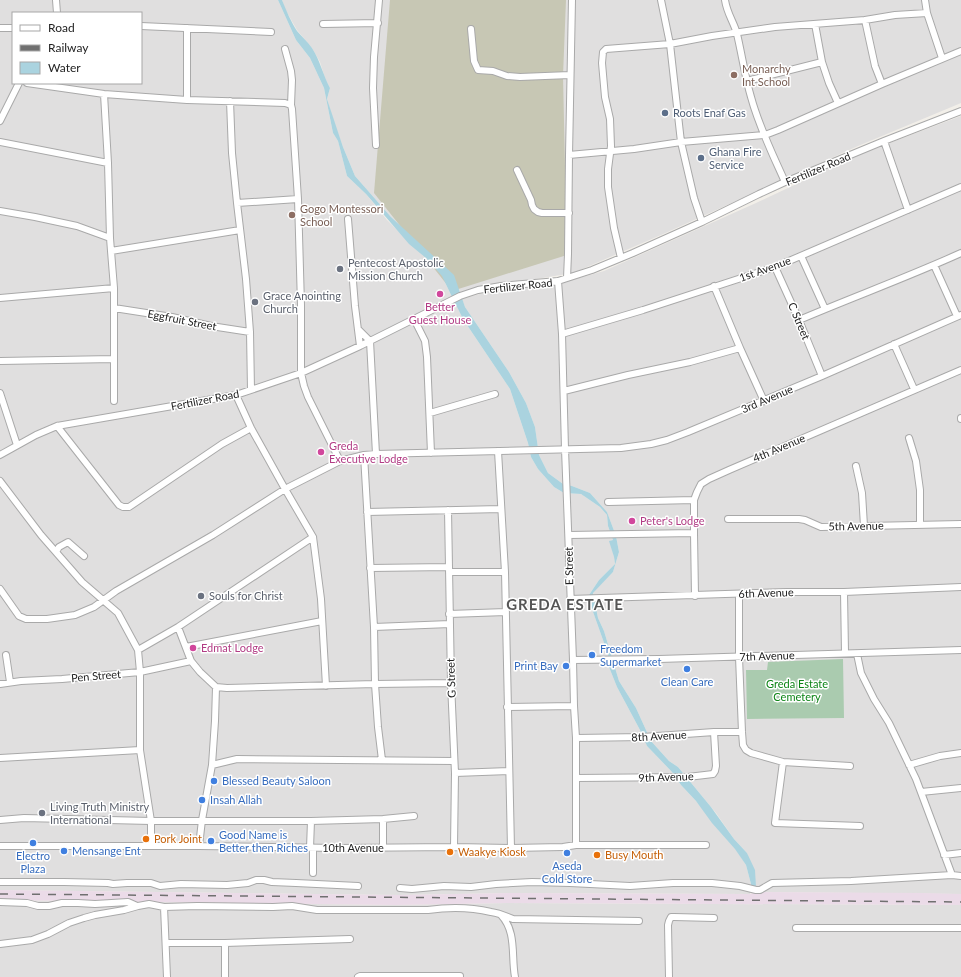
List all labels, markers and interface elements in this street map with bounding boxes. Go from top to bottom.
legend [12,12,142,84]
text: Road [48,20,75,35]
text: Railway [48,40,89,55]
text: Water [48,60,81,75]
place label: Monarchy Int School [742,62,791,88]
marker: Monarchy Int School [729,70,739,80]
place label: Roots Enaf Gas [673,106,746,119]
marker: Roots Enaf Gas [660,108,670,118]
place label: Ghana Fire Service [709,145,762,171]
street label: Fertilizer Road [783,149,852,188]
marker: Ghana Fire Service [696,153,706,163]
place label: Gogo Montessori School [300,202,384,228]
marker: Gogo Montessori School [287,210,297,220]
street label: 1st Avenue [737,253,793,284]
place label: Pentecost Apostolic Mission Church [348,256,444,282]
marker: Pentecost Apostolic Mission Church [335,264,345,274]
street label: Fertilizer Road [483,275,553,296]
place label: Grace Anointing Church [263,289,341,315]
marker: Better Guest House [435,289,445,299]
marker: Grace Anointing Church [250,297,260,307]
place label: Better Guest House [409,300,471,326]
street label: C Street [786,300,813,341]
street label: Eggfruit Street [147,306,218,333]
street label: 3rd Avenue [739,382,795,415]
street label: Fertilizer Road [170,387,240,412]
street label: 4th Avenue [751,431,807,464]
place label: Greda Executive Lodge [329,439,408,465]
marker: Greda Executive Lodge [316,447,326,457]
place label: Peter's Lodge [640,514,705,527]
marker: Peter's Lodge [627,516,637,526]
street label: 5th Avenue [828,519,884,532]
street label: E Street [562,547,575,585]
street label: 6th Avenue [738,585,794,600]
place label: Souls for Christ [209,589,283,602]
marker: Souls for Christ [196,591,206,601]
district label: GREDA ESTATE [506,595,624,613]
place label: Edmat Lodge [201,641,264,654]
place label: Freedom Supermarket [600,642,662,668]
marker: Edmat Lodge [188,643,198,653]
street label: 7th Avenue [739,648,795,663]
marker: Freedom Supermarket [587,650,597,660]
street label: G Street [443,658,458,698]
place label: Print Bay [514,659,558,672]
marker: Print Bay [561,661,571,671]
marker: Clean Care [682,664,692,674]
street label: Pen Street [70,667,122,684]
place label: Clean Care [661,675,713,688]
park label: Greda Estate Cemetery [766,677,828,703]
street label: 8th Avenue [631,728,687,743]
street label: 9th Avenue [638,769,694,784]
place label: Blessed Beauty Saloon [222,774,331,787]
marker: Blessed Beauty Saloon [209,776,219,786]
place label: Insah Allah [210,793,262,806]
marker: Insah Allah [197,795,207,805]
place label: Living Truth Ministry International [50,800,150,826]
marker: Living Truth Ministry International [37,808,47,818]
place label: Good Name is Better then Riches [219,828,308,854]
place label: Pork Joint [154,832,202,845]
marker: Pork Joint [141,834,151,844]
marker: Good Name is Better then Riches [206,836,216,846]
marker: Electro Plaza [28,838,38,848]
street label: 10th Avenue [322,841,384,854]
place label: Mensange Ent [72,844,141,857]
place label: Waakye Kiosk [458,845,526,858]
marker: Mensange Ent [59,846,69,856]
marker: Waakye Kiosk [445,847,455,857]
marker: Aseda Cold Store [562,848,572,858]
place label: Busy Mouth [605,848,664,861]
place label: Electro Plaza [16,849,50,875]
marker: Busy Mouth [592,850,602,860]
place label: Aseda Cold Store [542,859,592,885]

